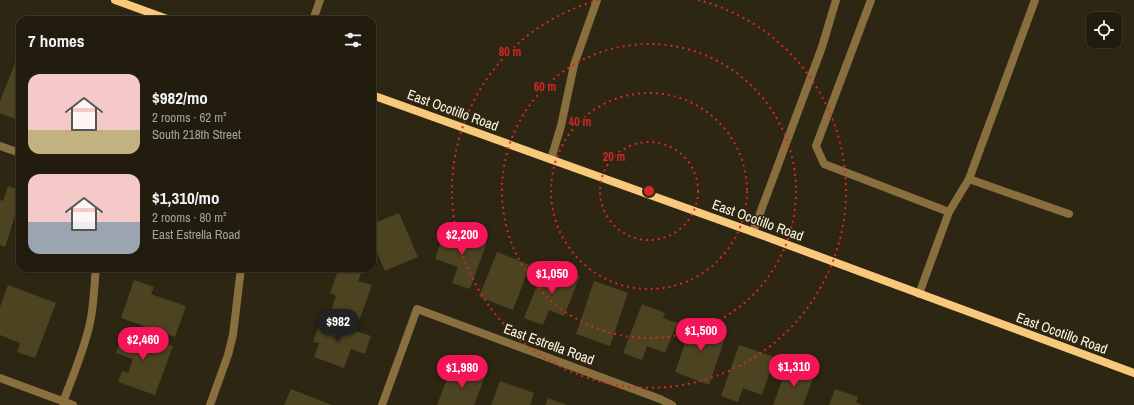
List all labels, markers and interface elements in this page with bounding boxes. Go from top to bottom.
map controls [1086,12,1122,48]
button: locate [1086,12,1122,48]
text: 7 homes [28,29,85,52]
icon: filters [342,29,364,51]
text: 80 m [499,44,521,60]
text: 60 m [534,79,556,95]
street label: East Ocotillo Road [405,85,501,135]
text: $982/mo [152,86,208,109]
icon: home [60,90,108,138]
text: 2 rooms · 62 m² [152,109,227,126]
text: 40 m [569,114,591,130]
text: South 218th Street [152,126,241,143]
text: 20 m [603,149,625,165]
centre of rings [642,184,656,198]
text: $1,310/mo [152,186,219,209]
icon: home [60,190,108,238]
street label: East Ocotillo Road [710,195,806,245]
text: 2 rooms · 80 m² [152,209,227,226]
pin: $2,200 [429,222,495,256]
text: East Estrella Road [152,226,240,243]
text: $2,200 [446,226,478,243]
pin: $1,050 [519,261,585,295]
text: $1,050 [536,265,568,282]
street label: East Ocotillo Road [1014,308,1110,358]
pin: $982 [314,309,362,343]
text: $982 [326,313,350,330]
pin: $1,500 [668,318,734,352]
street label: East Estrella Road [501,319,597,369]
text: $1,500 [685,322,717,339]
pin: $2,460 [110,327,176,361]
text: $2,460 [127,331,159,348]
pin: $1,310 [761,354,827,388]
pin: $1,980 [429,355,495,389]
text: $1,310 [778,358,810,375]
text: $1,980 [446,359,478,376]

